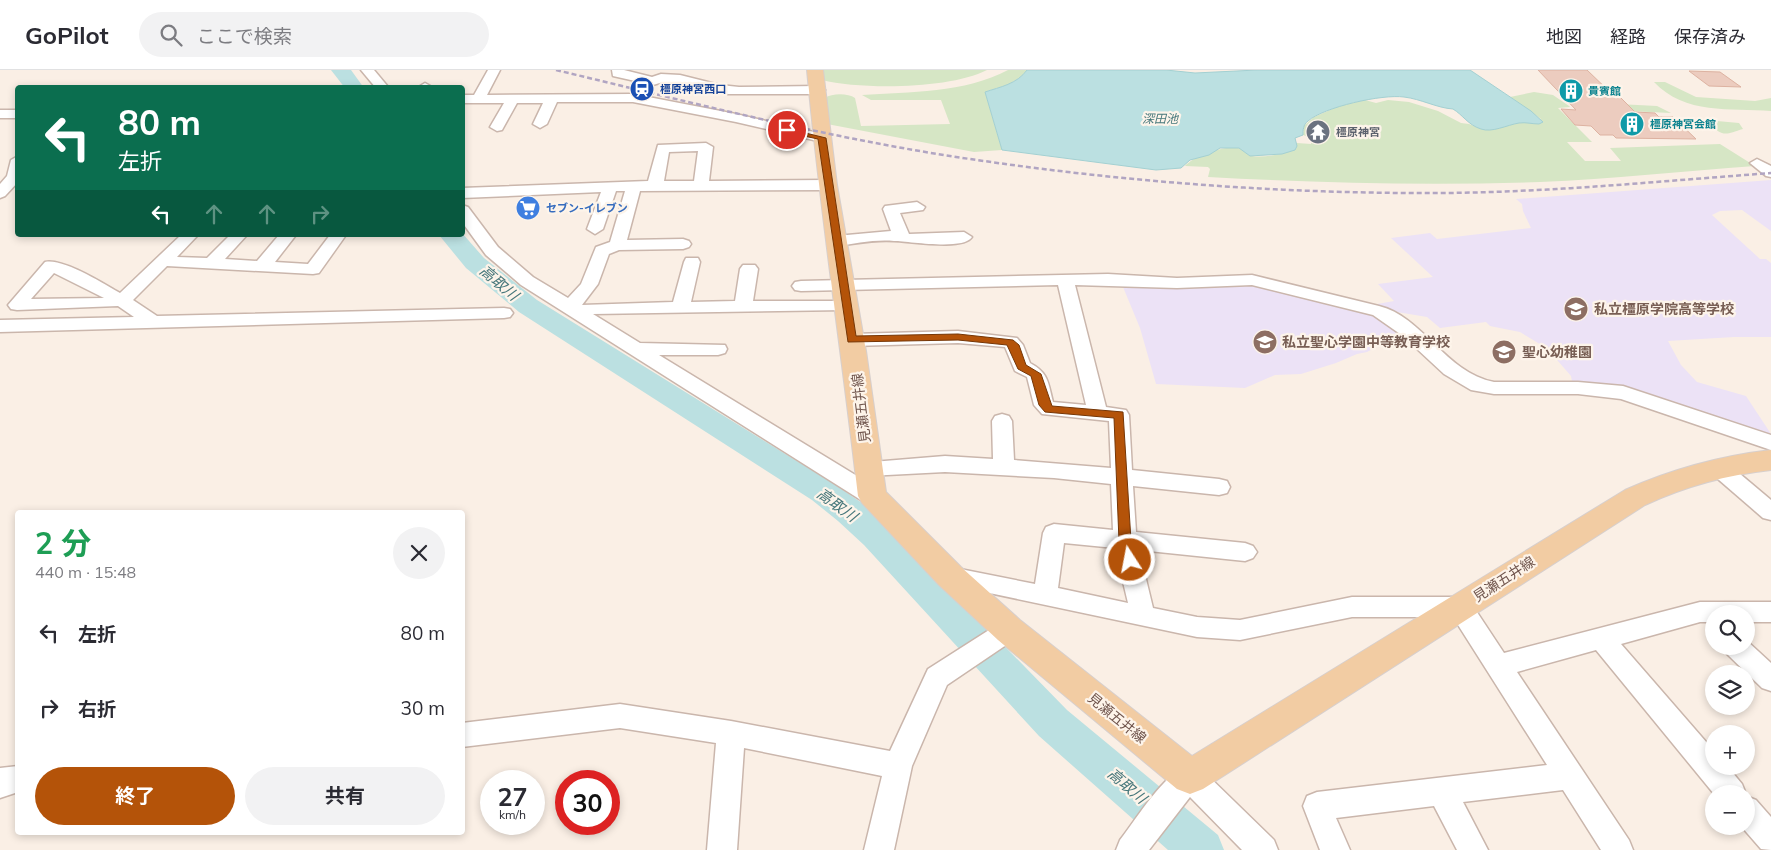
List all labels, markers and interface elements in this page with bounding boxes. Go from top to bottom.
search box [139,12,489,57]
text: GoPilot [25,20,109,50]
icon: search [157,21,185,49]
text: ここで検索 [197,24,292,48]
text: 地図 [1546,25,1582,48]
text: 経路 [1610,25,1646,48]
text: 保存済み [1674,25,1746,48]
station icon: 橿原神宮西口 [629,76,655,102]
building icon: 貴賓館 [1558,78,1584,104]
place label: 橿原神宮西口 [660,82,726,96]
place label: 貴賓館 [1588,84,1621,98]
text: 80 m [118,100,201,144]
icon: left [35,105,100,170]
pin [766,109,808,151]
water label: 深田池 [1142,111,1179,126]
building icon: 橿原神宮会館 [1619,111,1645,137]
icon: arrive [773,116,801,144]
place label: 橿原神宮会館 [1650,117,1716,131]
temple icon: 橿原神宮 [1305,119,1331,145]
place label: 橿原神宮 [1336,125,1380,139]
text: 左折 [118,147,162,175]
supermarket icon: セブン-イレブン [515,195,541,221]
icon: left [147,200,175,228]
icon: ahead [200,200,228,228]
icon: ahead [253,200,281,228]
icon: right [306,200,334,228]
place label: セブン-イレブン [546,201,628,215]
water label: 高取川 [476,261,524,306]
school or university icon: 私立橿原学院高等学校 [1563,296,1589,322]
place label: 私立橿原学院高等学校 [1594,300,1734,318]
school or university icon: 私立聖心学園中等教育学校 [1252,329,1278,355]
place label: 私立聖心学園中等教育学校 [1282,333,1450,351]
school or university icon: 聖心幼稚園 [1491,339,1517,365]
place label: 聖心幼稚園 [1522,343,1592,361]
street label: 見瀬五井線 [848,372,874,444]
water label: 高取川 [814,484,863,527]
text: 2 分 [35,524,91,562]
button: close [393,527,445,579]
position arrow [1103,533,1155,585]
street label: 見瀬五井線 [1470,552,1538,606]
text: 440 m · 15:48 [35,562,136,582]
map controls [1705,605,1755,835]
button: search [1705,605,1755,655]
icon: left [35,619,63,647]
text: 80 m [401,621,445,645]
text: 左折 [78,622,116,646]
button: layers [1705,665,1755,715]
street label: 見瀬五井線 [1084,689,1150,747]
icon: right [35,694,63,722]
text: 30 m [401,696,445,720]
text: 右折 [78,697,116,721]
button: + [1705,725,1755,775]
water label: 高取川 [1104,764,1152,809]
button: 終了 [35,767,235,825]
button: 共有 [245,767,445,825]
speed limit sign: 30 [555,770,620,835]
text: 27 [497,781,528,812]
button: − [1705,785,1755,835]
text: km/h [499,807,526,822]

